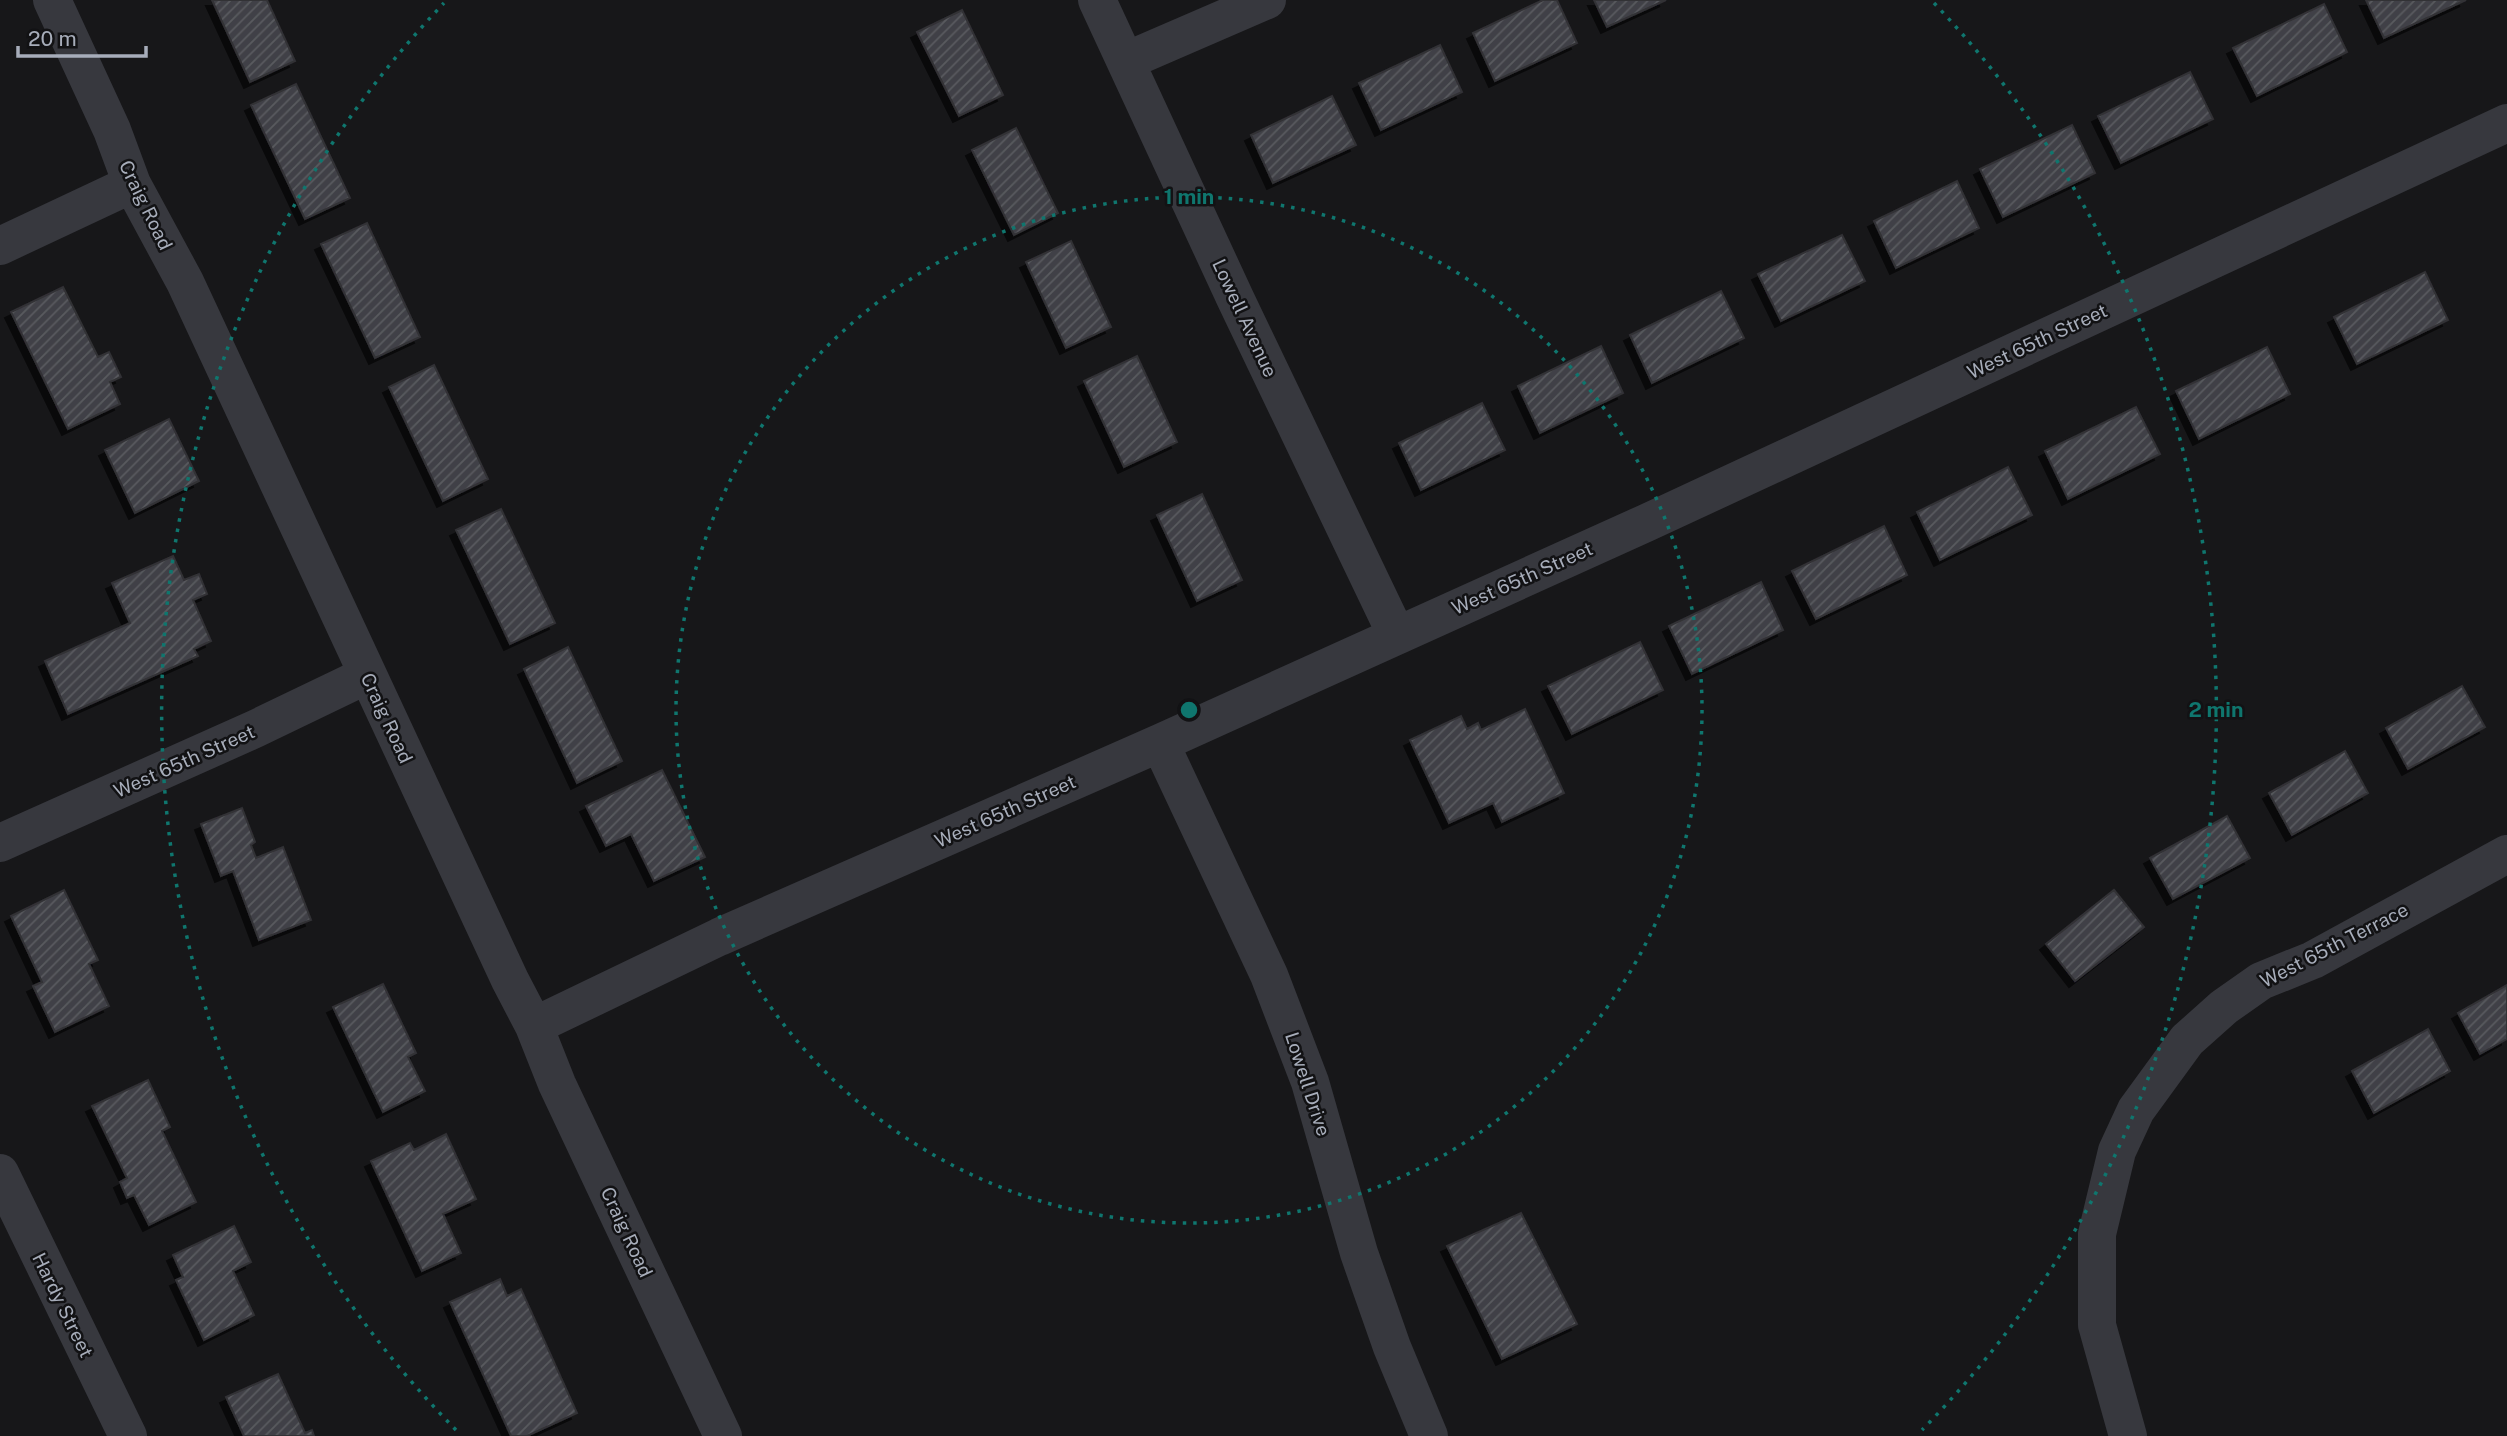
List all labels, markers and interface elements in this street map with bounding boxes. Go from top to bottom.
scale bar [18,14,145,58]
text: 20 m [28,26,77,51]
street label: Craig Road [115,157,177,253]
text: 1 min [1164,184,1214,209]
street label: Lowell Avenue [1208,255,1282,381]
street label: West 65th Street [1964,299,2110,383]
street label: West 65th Street [1448,537,1596,619]
street label: Craig Road [357,669,417,767]
text: 2 min [2188,697,2244,722]
centre of rings [1177,698,1201,722]
street label: West 65th Street [110,720,258,802]
street label: West 65th Street [931,770,1079,852]
street label: West 65th Terrace [2256,898,2412,992]
street label: Lowell Drive [1281,1029,1335,1139]
street label: Craig Road [597,1183,657,1281]
street label: Hardy Street [28,1249,98,1361]

